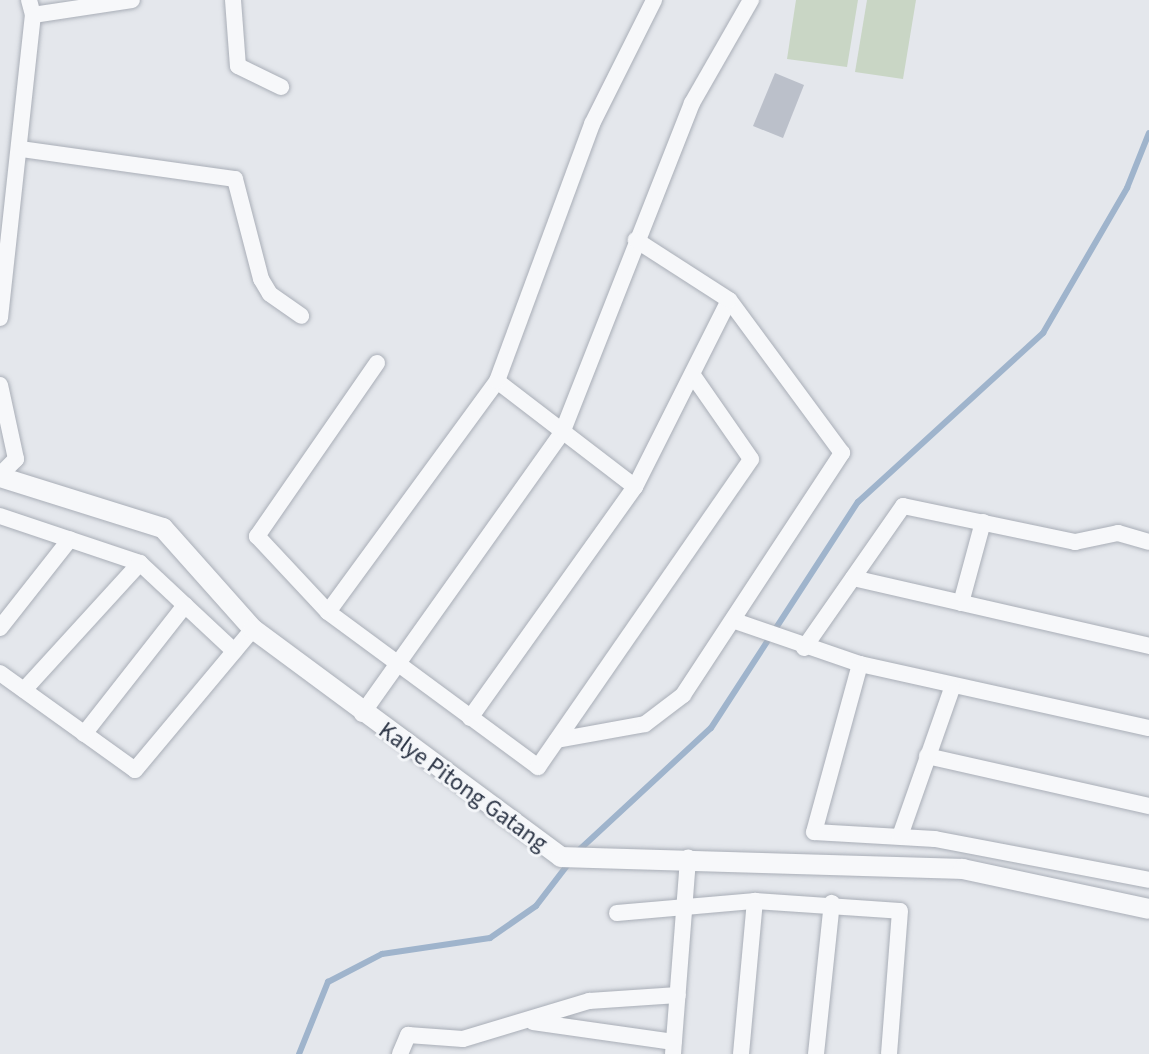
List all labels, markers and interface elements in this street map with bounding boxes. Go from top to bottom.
street label: Kalye Pitong Gatang [373,716,553,858]

